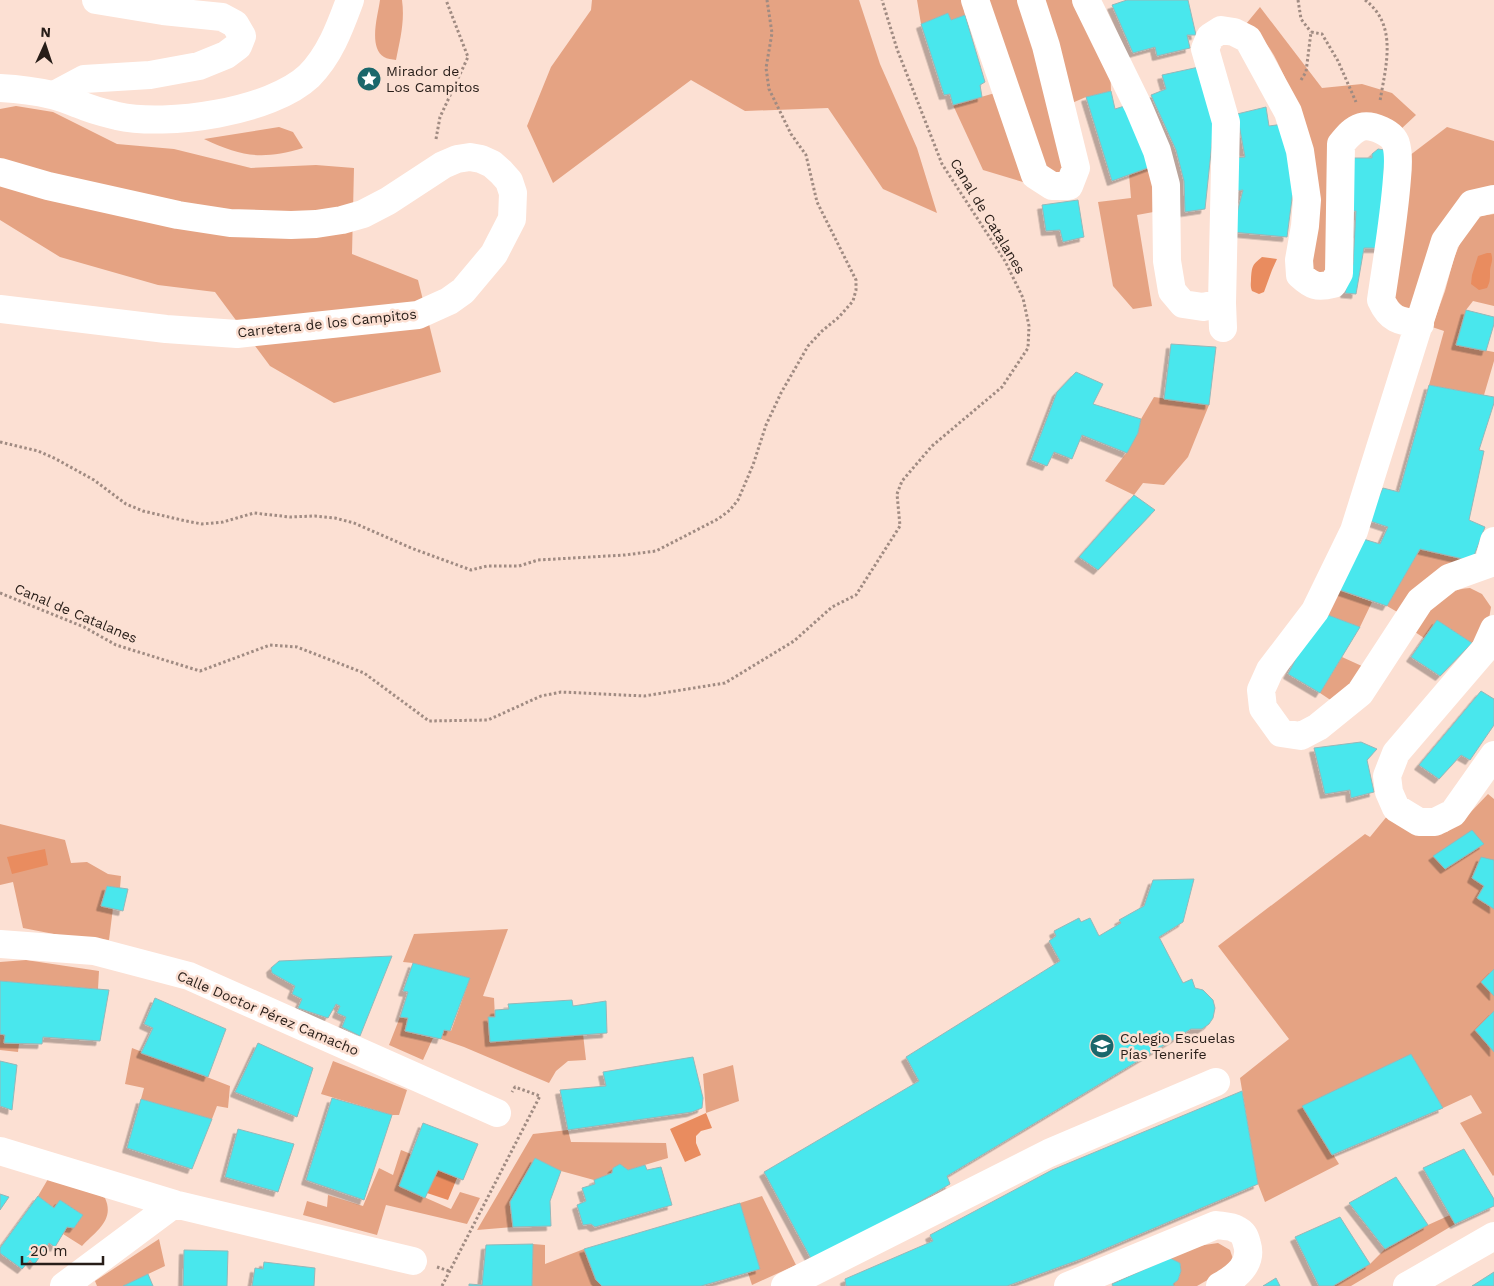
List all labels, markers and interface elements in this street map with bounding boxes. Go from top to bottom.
north arrow [20,20,70,70]
text: N [40,24,51,40]
place label: Mirador de Los Campitos [386,63,480,95]
place icon: Mirador de Los Campitos [356,66,382,92]
street label: Canal de Catalanes [947,155,1029,277]
street label: Carretera de los Campitos [237,306,417,340]
street label: Canal de Catalanes [12,580,140,646]
street label: Calle Doctor Pérez Camacho [175,967,361,1059]
place label: Colegio Escuelas Pías Tenerife [1120,1030,1235,1062]
school or university icon: Colegio Escuelas Pías Tenerife [1089,1033,1115,1059]
scale bar [22,1234,104,1266]
text: 20 m [30,1242,68,1260]

